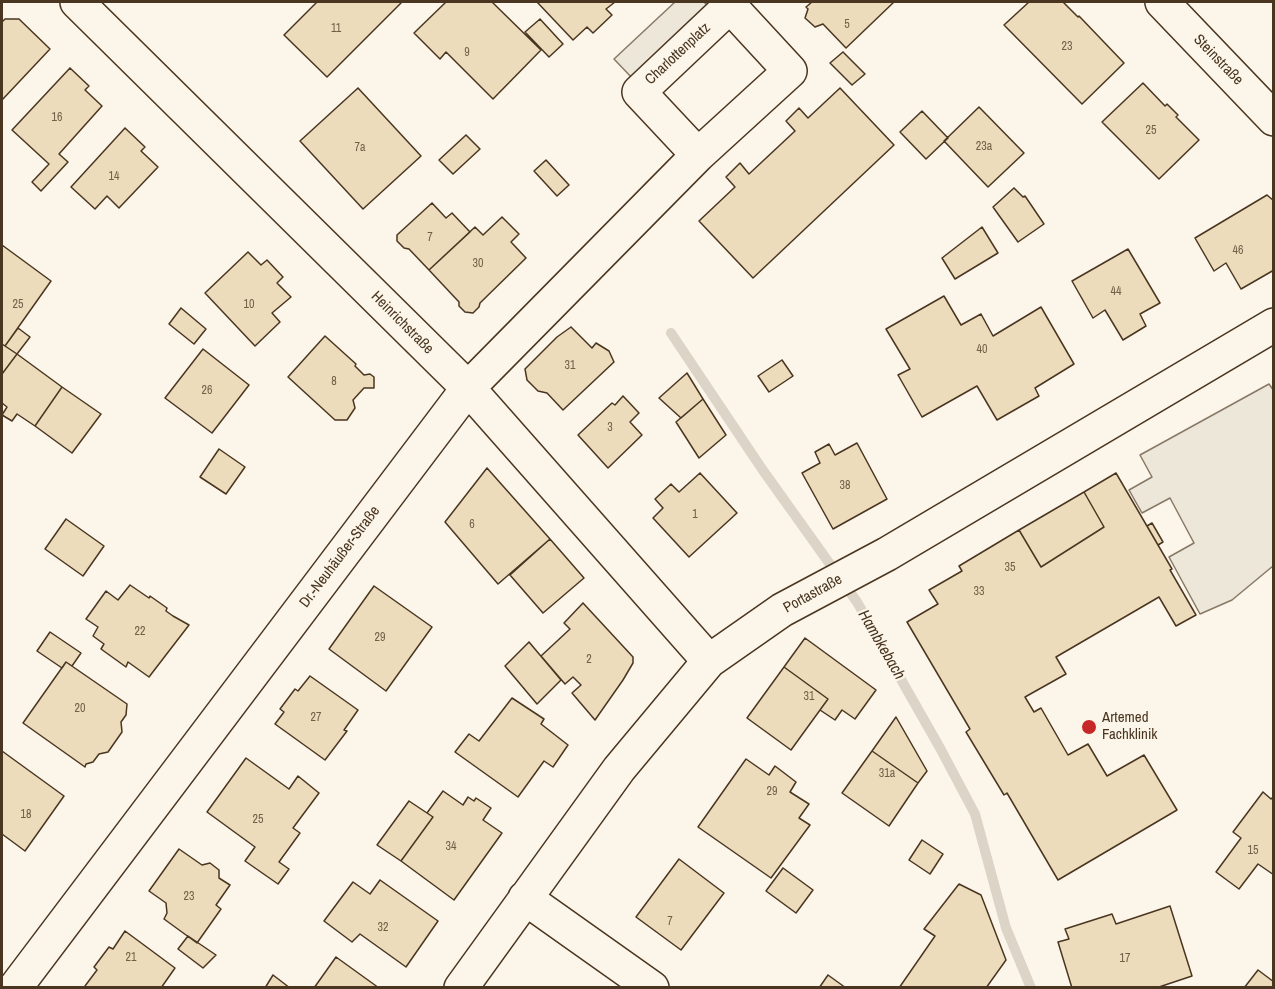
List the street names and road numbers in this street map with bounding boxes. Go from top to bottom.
street label: Charlottenplatz [642,19,714,89]
street label: Steinstraße [1189,31,1247,89]
street label: Heinrichstraße [367,288,437,358]
street label: Dr.-Neuhäußer-Straße [296,503,384,611]
street label: Portastraße [781,571,845,617]

